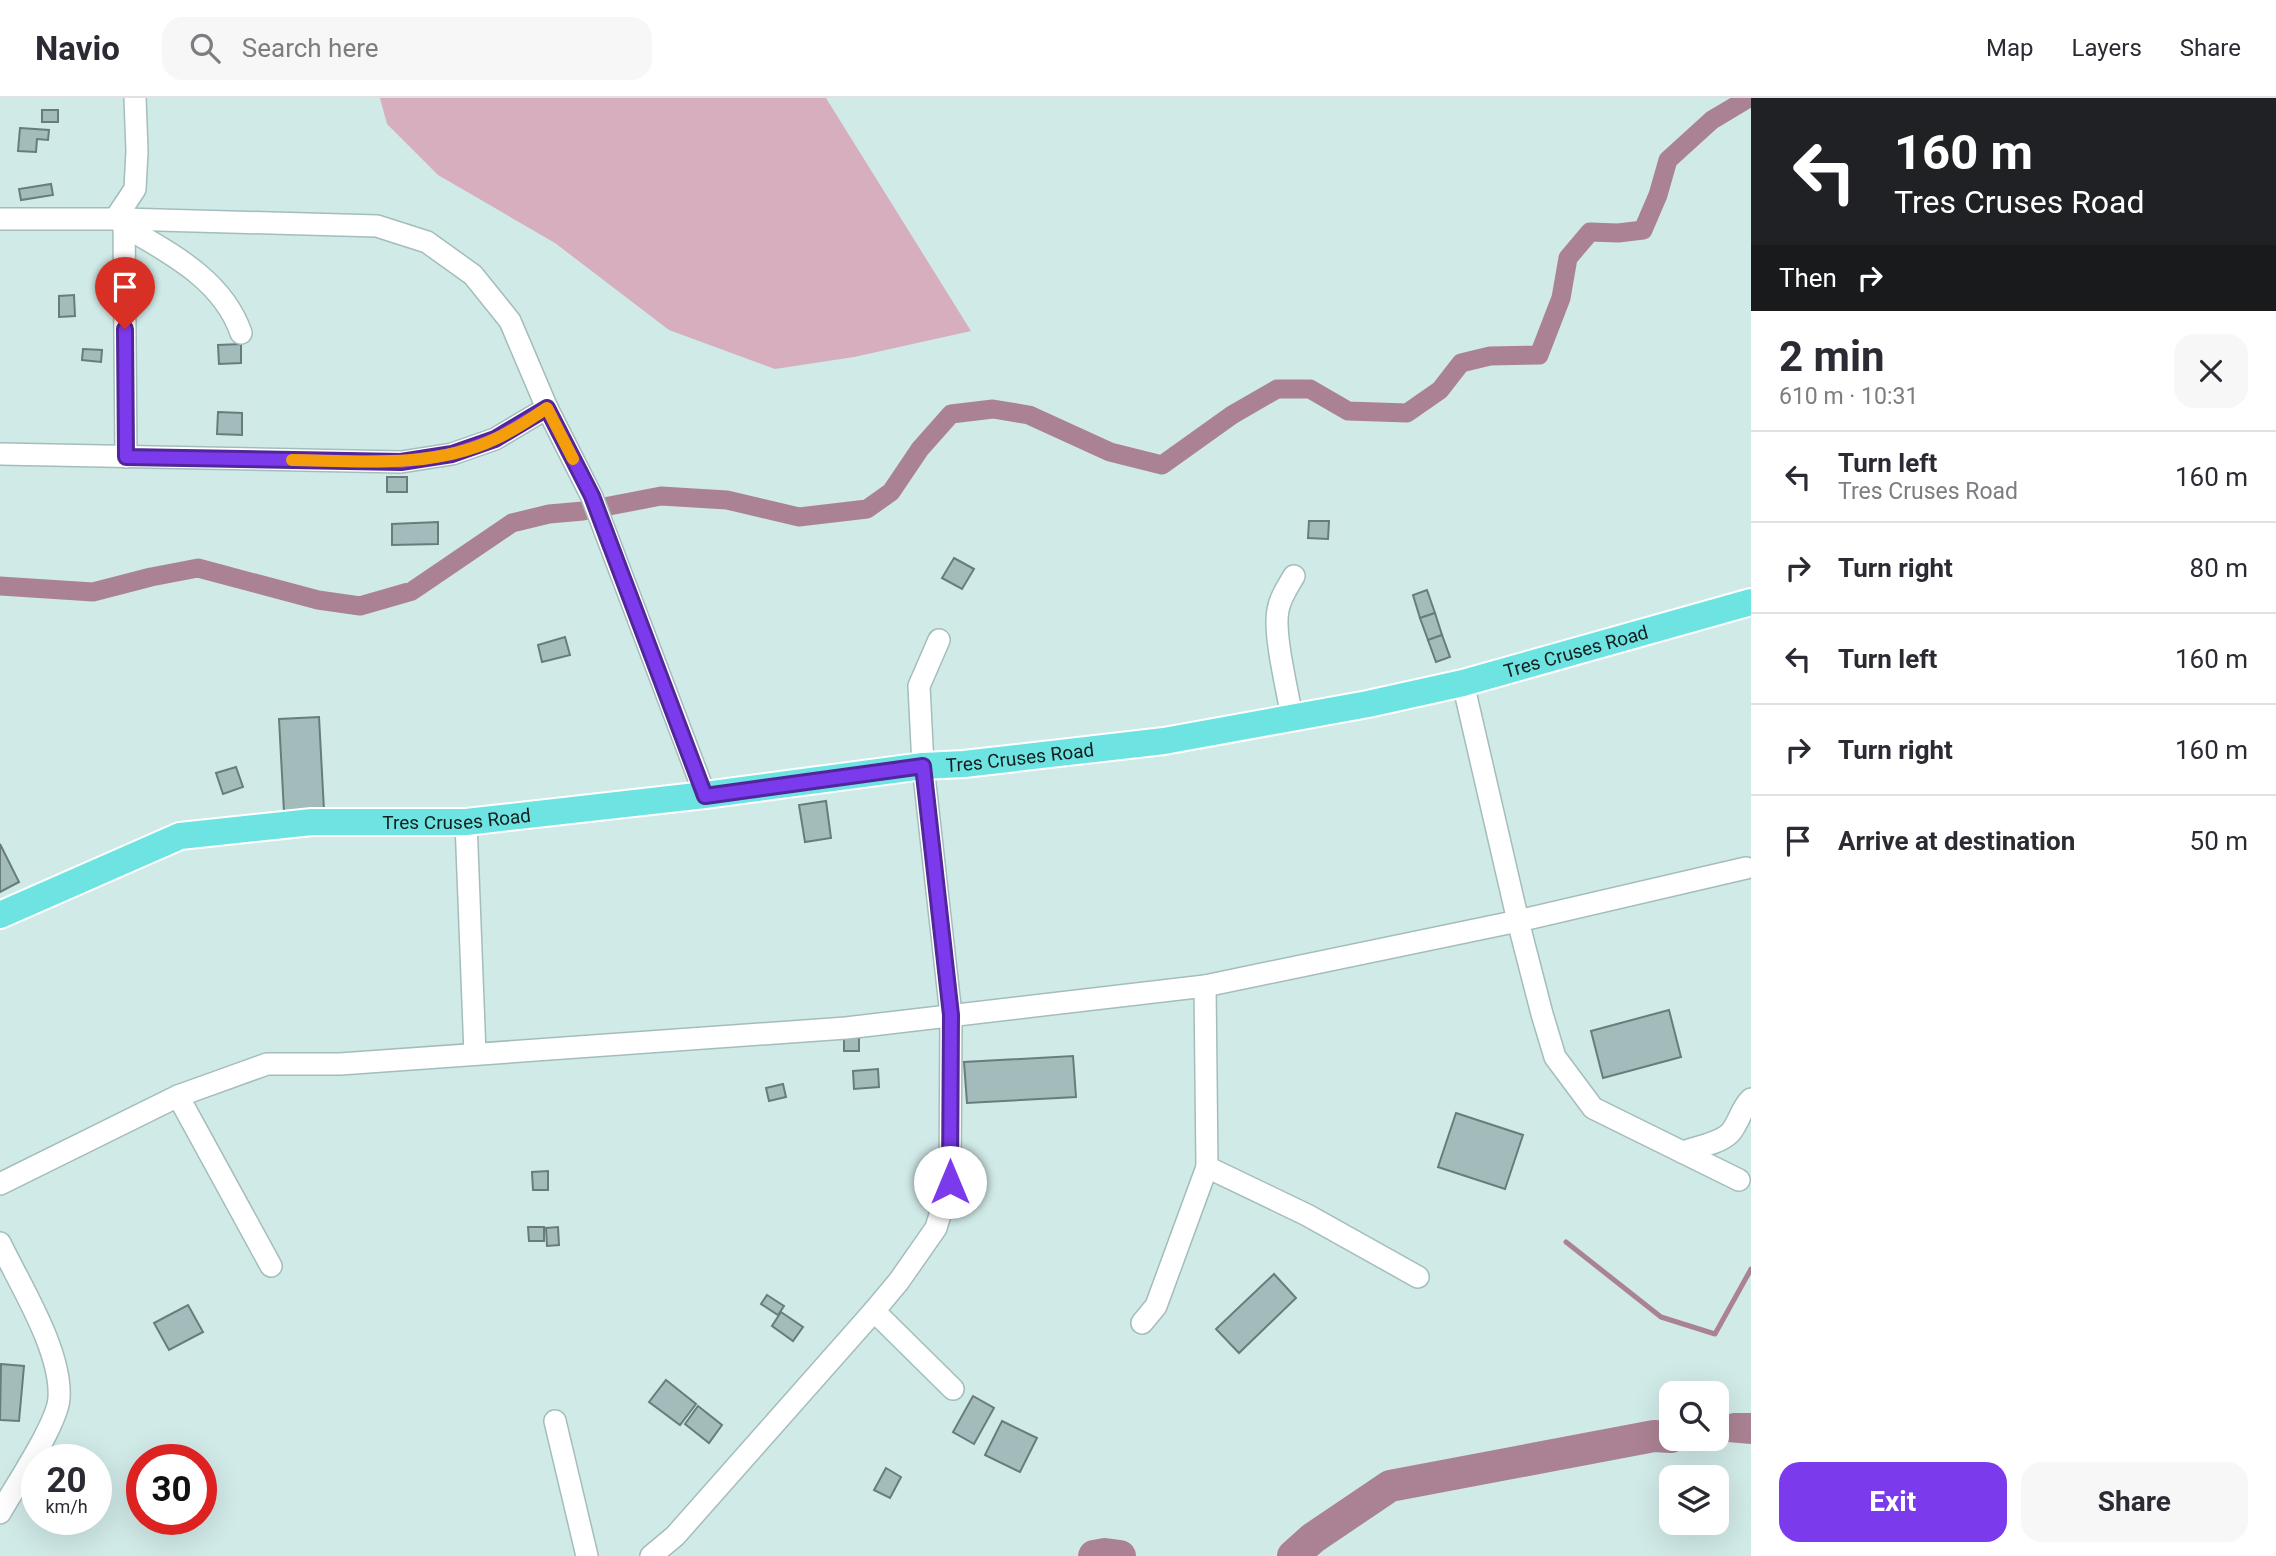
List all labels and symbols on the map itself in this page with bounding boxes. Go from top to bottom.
pin [95,257,155,329]
street label: Tres Cruses Road [1501,620,1651,682]
street label: Tres Cruses Road [945,738,1095,776]
street label: Tres Cruses Road [382,803,532,834]
position arrow [913,1145,987,1219]
speed limit sign: 30 [126,1444,217,1535]

